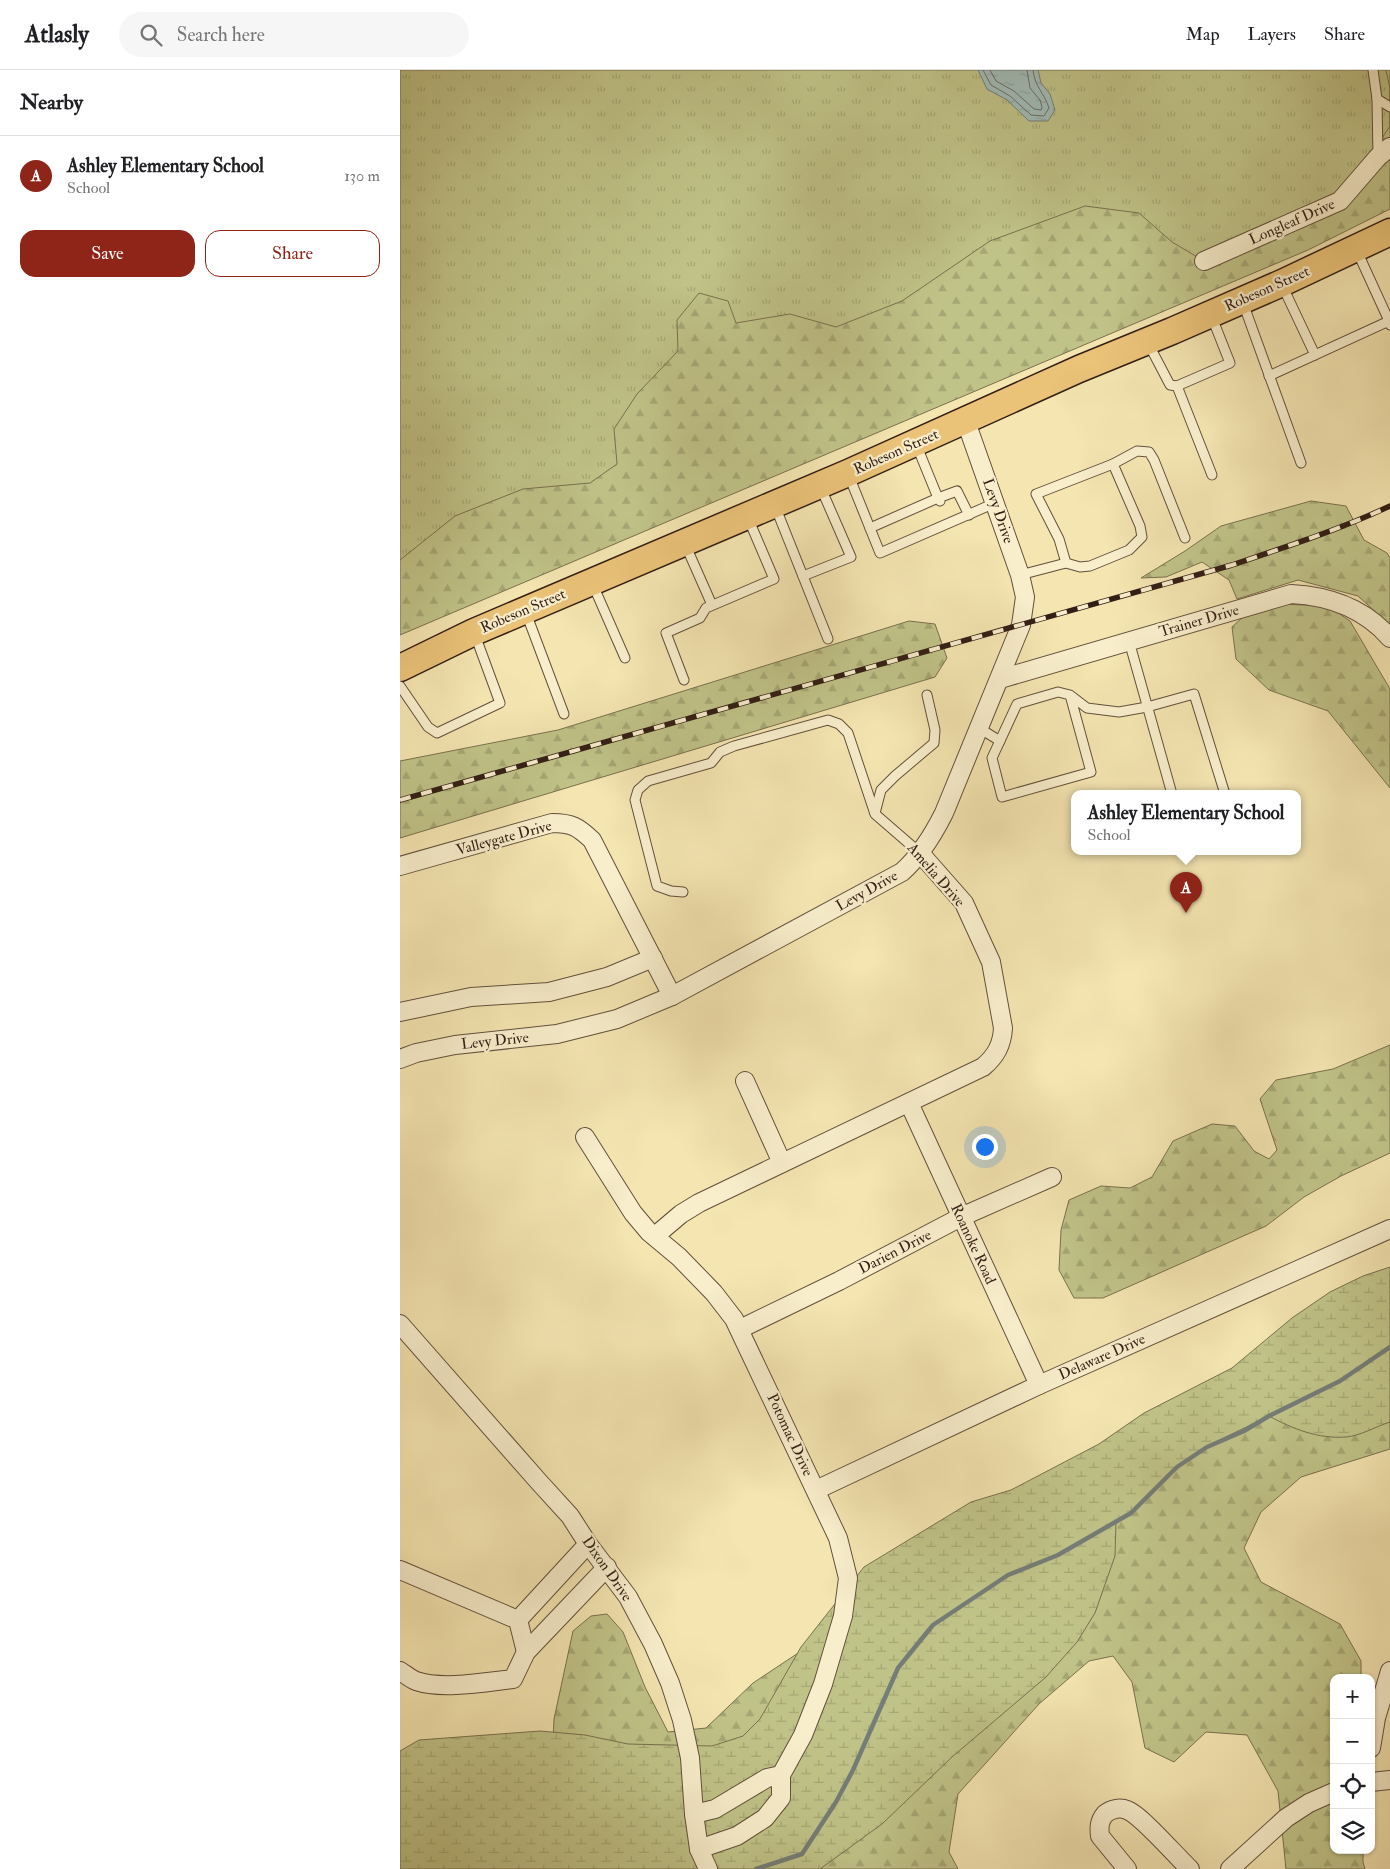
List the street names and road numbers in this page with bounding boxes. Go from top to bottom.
street label: Longleaf Drive [1246,195,1338,249]
street label: Robeson Street [1222,262,1312,316]
street label: Robeson Street [851,425,941,479]
street label: Levy Drive [978,476,1018,546]
street label: Robeson Street [477,584,569,637]
street label: Trainer Drive [1157,601,1241,641]
street label: Valleygate Drive [454,816,554,860]
street label: Amelia Drive [902,838,969,911]
street label: Levy Drive [833,866,901,916]
street label: Levy Drive [460,1028,530,1054]
street label: Roanoke Road [946,1201,1000,1288]
street label: Darien Drive [855,1226,935,1278]
street label: Delaware Drive [1056,1329,1148,1385]
street label: Potomac Drive [763,1391,817,1479]
street label: Dixon Drive [578,1533,636,1605]

